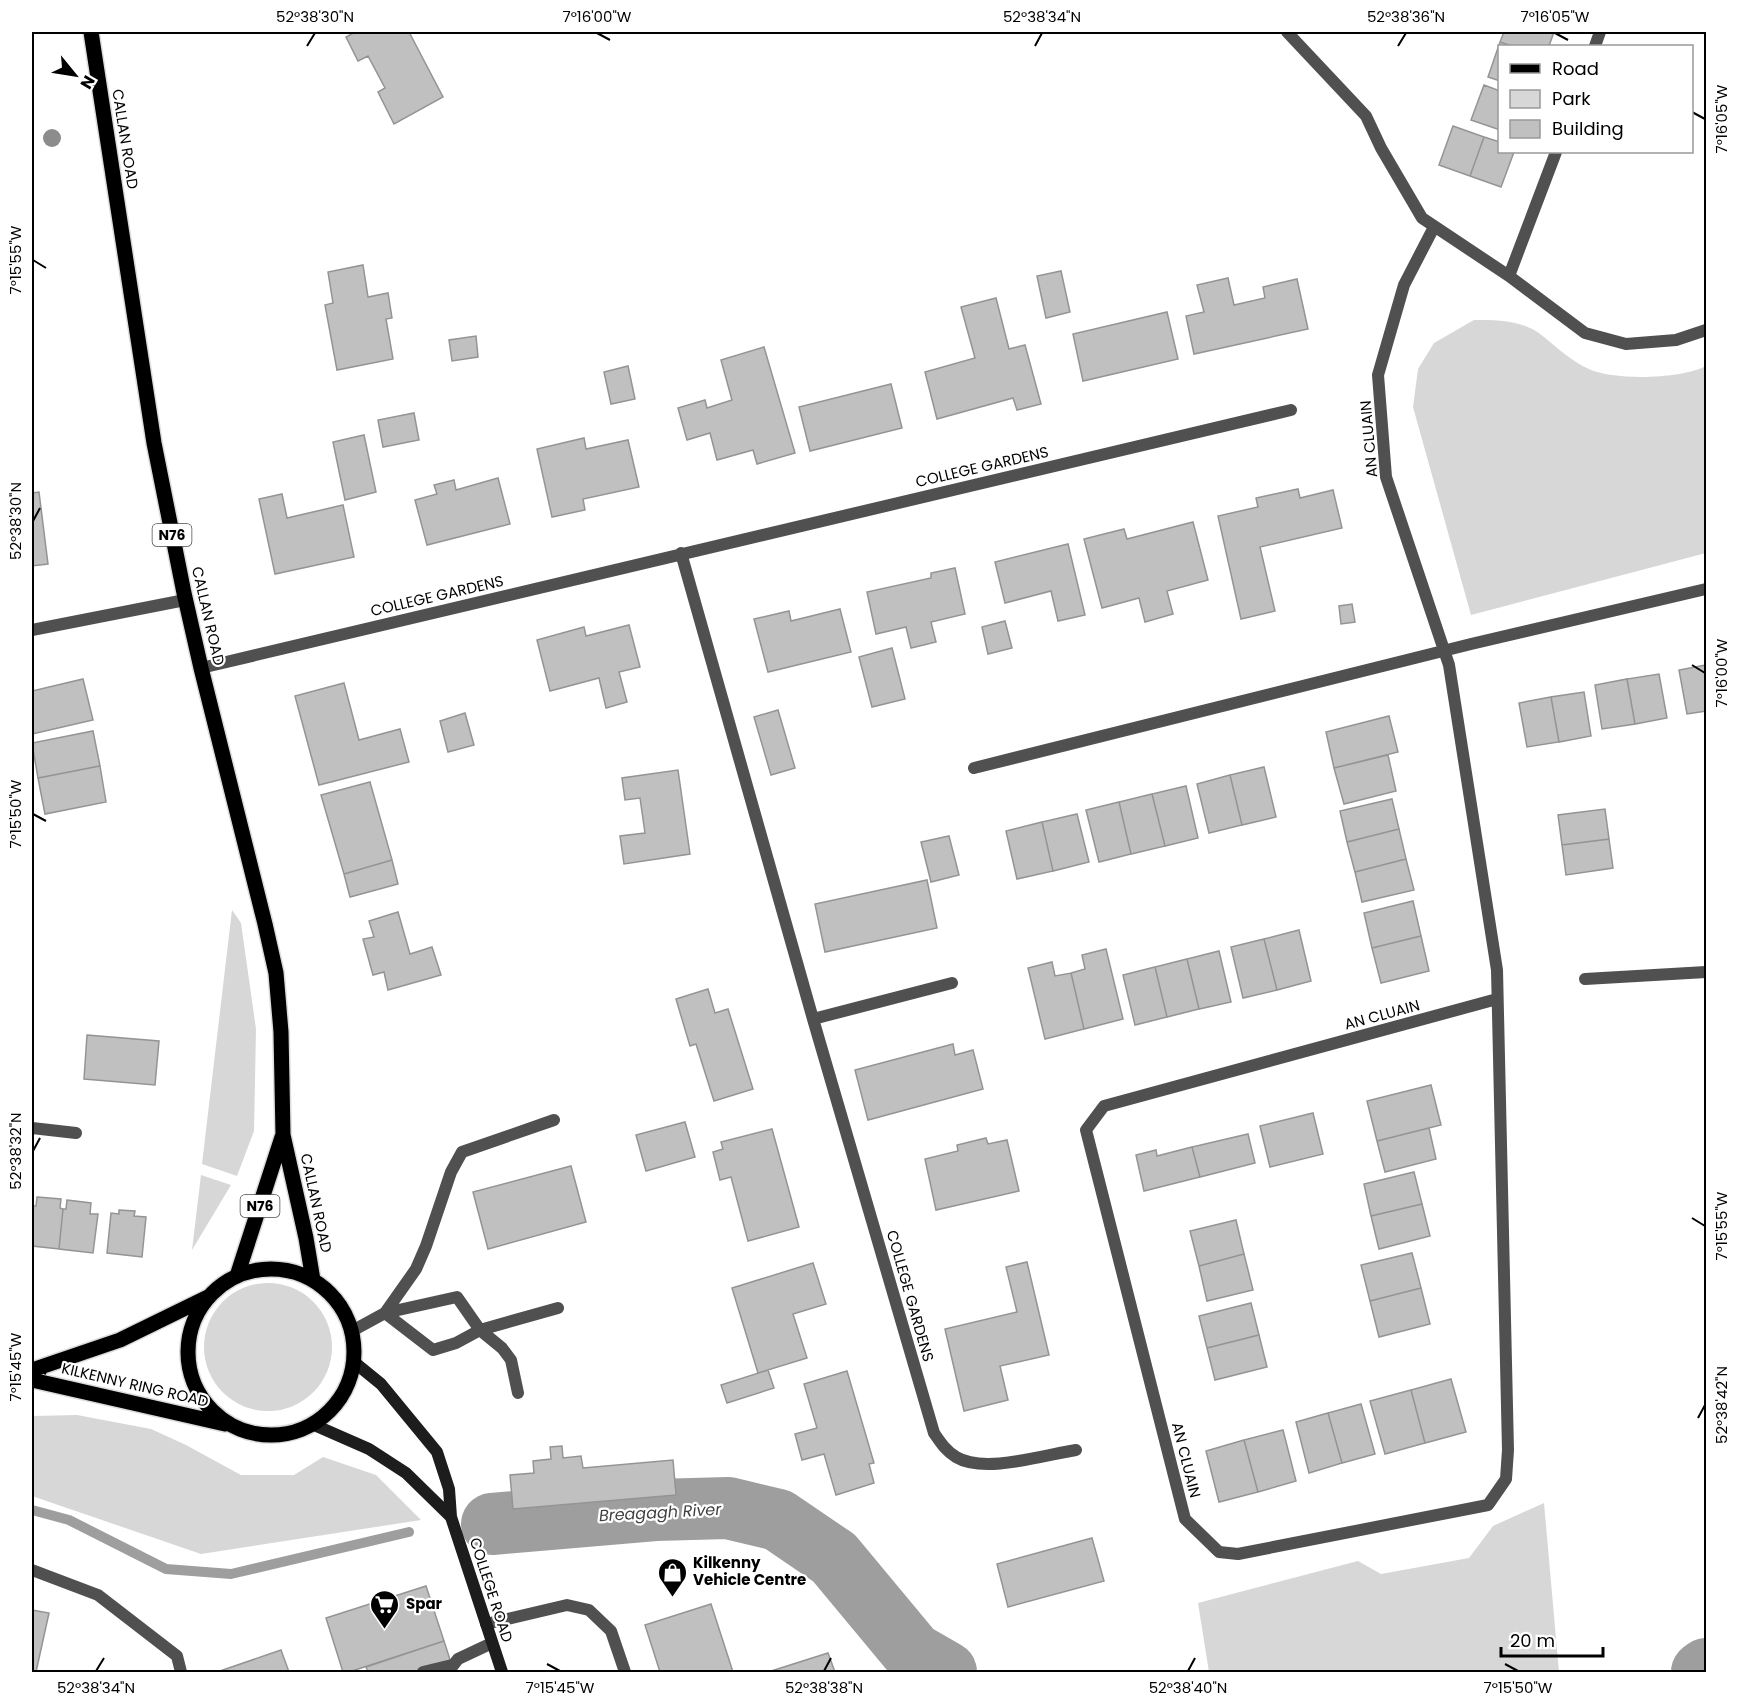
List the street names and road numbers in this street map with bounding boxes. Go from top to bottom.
street label: CALLAN ROAD [107,87,144,190]
street label: AN CLUAIN [1355,400,1382,478]
street label: COLLEGE GARDENS [913,441,1050,492]
road number: N76 [152,524,192,546]
street label: CALLAN ROAD [187,564,230,667]
street label: COLLEGE GARDENS [368,570,505,621]
street label: AN CLUAIN [1342,994,1422,1035]
street label: CALLAN ROAD [296,1151,337,1254]
road number: N76 [240,1195,280,1217]
street label: COLLEGE GARDENS [882,1228,939,1364]
street label: KILKENNY RING ROAD [59,1357,211,1412]
street label: AN CLUAIN [1167,1420,1206,1500]
street label: COLLEGE ROAD [465,1535,518,1645]

